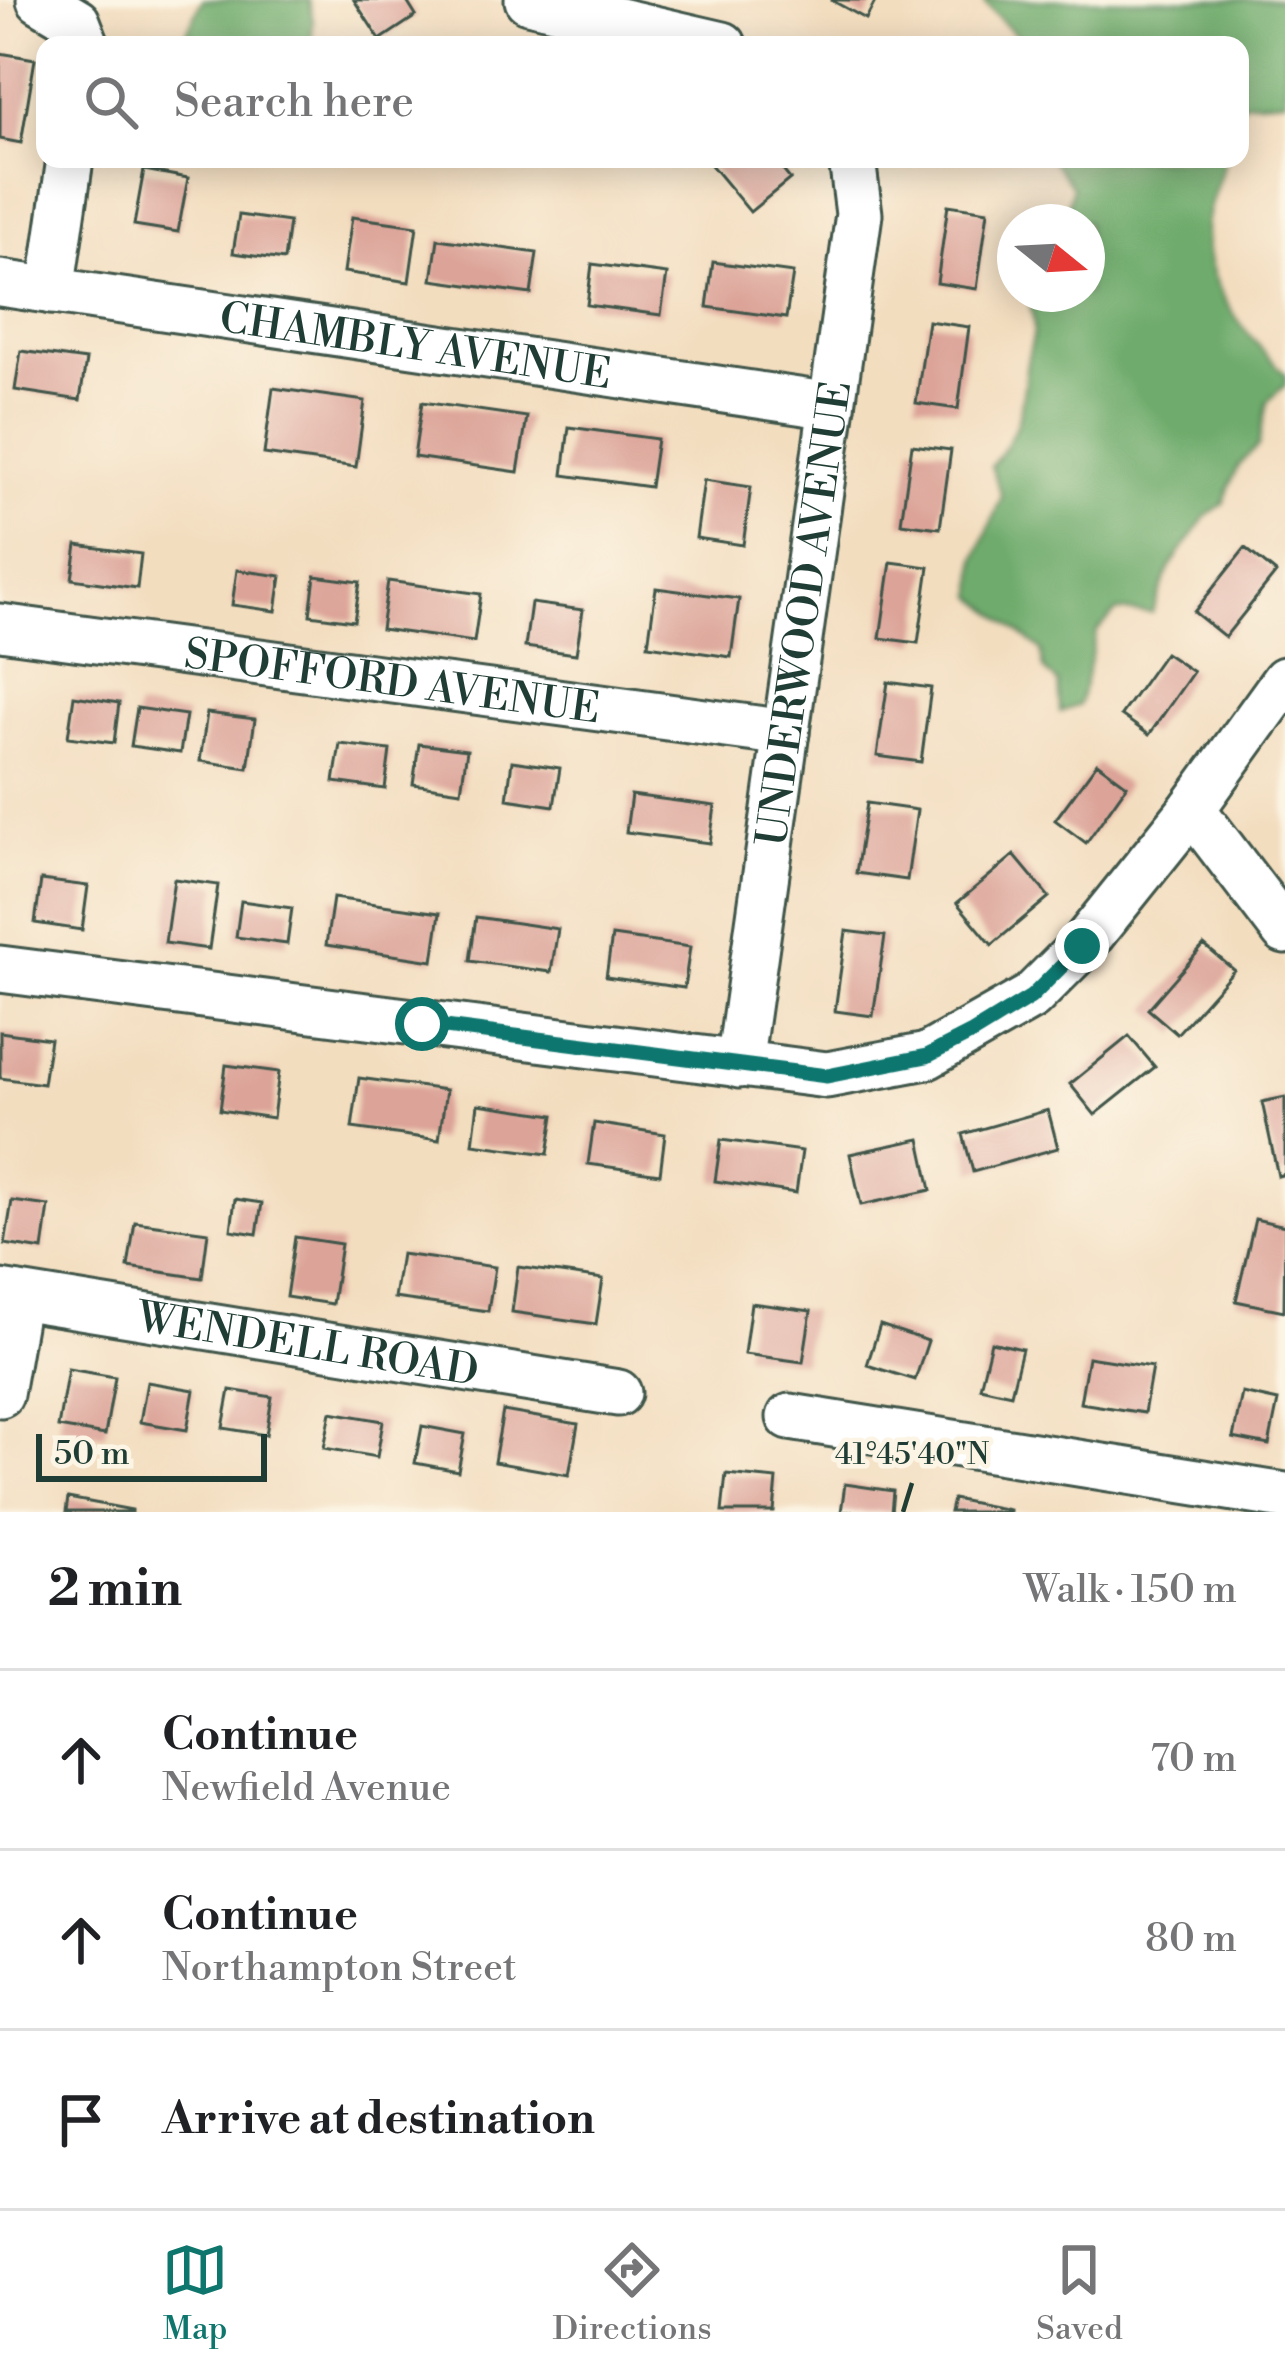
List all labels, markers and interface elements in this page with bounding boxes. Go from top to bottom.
search box [36,36,1249,168]
icon: search [78,69,144,135]
text: Search here [174,74,414,131]
north arrow [997,204,1105,312]
street label: CHAMBLY AVENUE [216,292,614,402]
street label: UNDERWOOD AVENUE [746,378,864,850]
street label: SPOFFORD AVENUE [181,628,603,737]
route end [1055,919,1109,973]
route start [395,997,449,1051]
street label: WENDELL ROAD [131,1291,482,1399]
scale bar [36,1428,267,1481]
text: 50 m [54,1434,130,1475]
text: 41°45'40"N [835,1436,989,1474]
text: 2 min [48,1558,182,1622]
text: Walk · 150 m [1024,1566,1237,1615]
text: Continue [162,1707,358,1764]
icon: ahead [48,1727,114,1793]
text: 70 m [1150,1735,1237,1784]
text: Newfield Avenue [162,1764,451,1813]
text: Continue [162,1887,358,1944]
icon: ahead [48,1907,114,1973]
text: 80 m [1145,1915,1237,1964]
text: Northampton Street [162,1944,517,1993]
icon: arrive [48,2087,114,2153]
text: Arrive at destination [162,2091,595,2148]
tab: Map [162,2237,228,2350]
tab: Directions [553,2237,712,2350]
tab: Saved [1036,2237,1123,2350]

